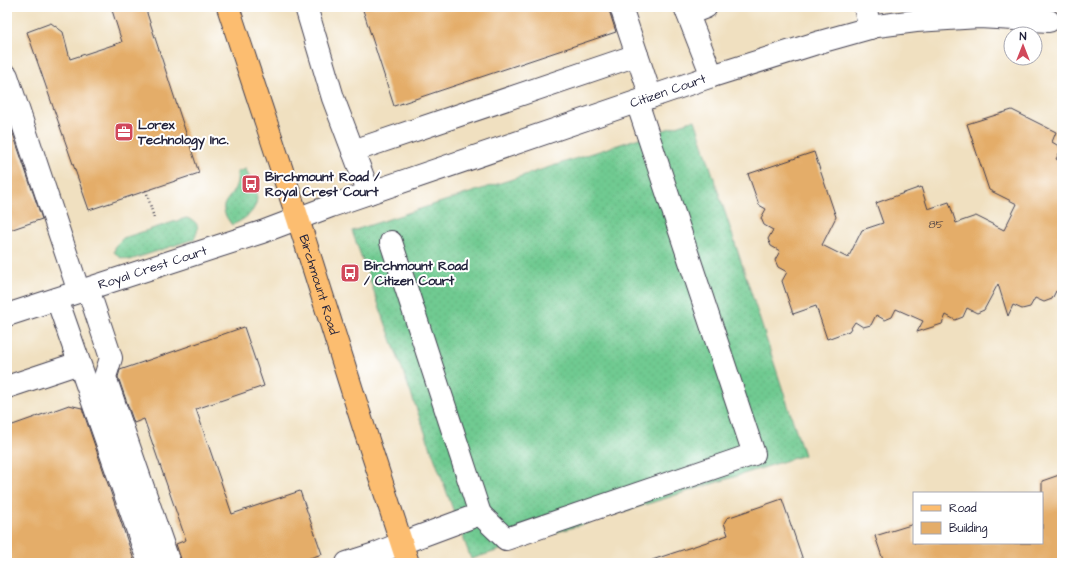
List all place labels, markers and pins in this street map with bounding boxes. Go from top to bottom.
place label: Lorex Technology Inc. [137,116,229,151]
office icon: Lorex Technology Inc. [113,121,135,143]
place label: Birchmount Road / Royal Crest Court [265,168,380,202]
bus stop icon: Birchmount Road / Royal Crest Court [240,173,262,195]
place label: Birchmount Road / Citizen Court [364,257,468,290]
bus stop icon: Birchmount Road / Citizen Court [339,262,361,284]

